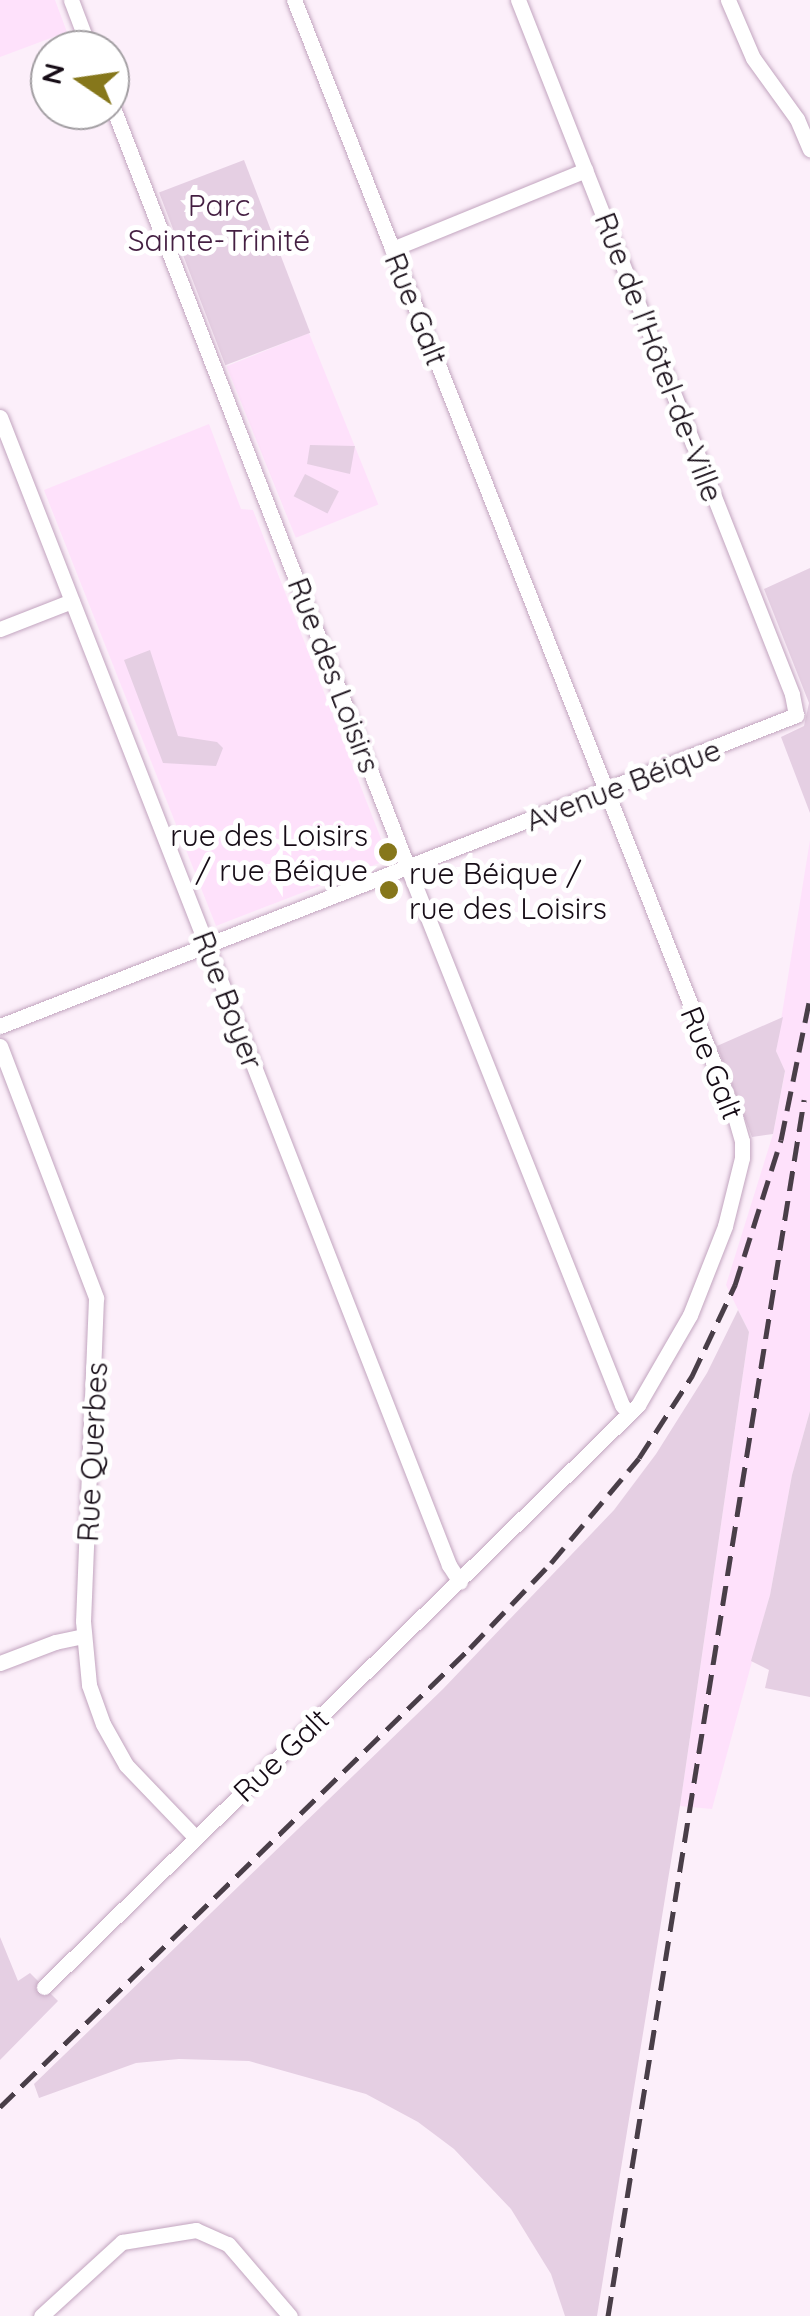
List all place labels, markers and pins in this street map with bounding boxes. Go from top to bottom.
place label: rue des Loisirs / rue Béique [170,817,368,888]
marker: rue des Loisirs / rue Béique [377,841,399,863]
place label: rue Béique / rue des Loisirs [409,855,607,926]
marker: rue Béique / rue des Loisirs [378,879,400,901]

